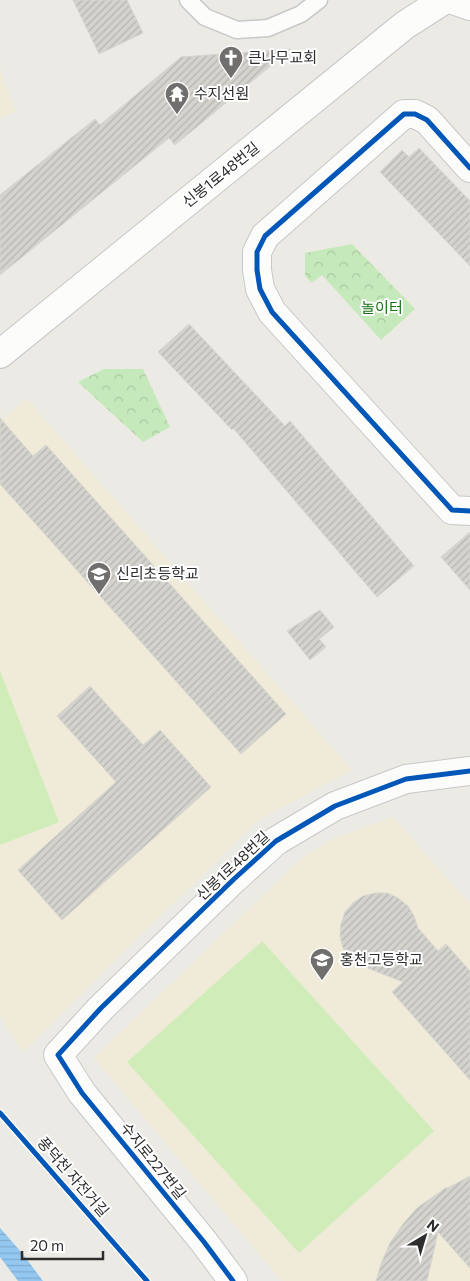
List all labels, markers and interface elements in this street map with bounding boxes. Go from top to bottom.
church icon: 큰나무교회 [218,45,244,79]
place label: 큰나무교회 [248,48,317,66]
temple icon: 수지선원 [164,81,190,115]
place label: 수지선원 [194,84,249,102]
street label: 신봉1로48번길 [178,138,262,211]
park label: 놀이터 [361,298,403,316]
school or university icon: 신리초등학교 [86,561,112,595]
place label: 신리초등학교 [116,564,199,582]
street label: 신봉1로48번길 [192,827,273,904]
school or university icon: 홍천고등학교 [309,947,335,981]
place label: 홍천고등학교 [340,950,423,968]
street label: 수지로227번길 [117,1118,190,1202]
street label: 풍덕천 자전거길 [34,1133,113,1220]
north arrow [400,1211,450,1261]
text: N [424,1215,443,1235]
scale bar [22,1228,104,1260]
text: 20 m [30,1236,64,1254]

